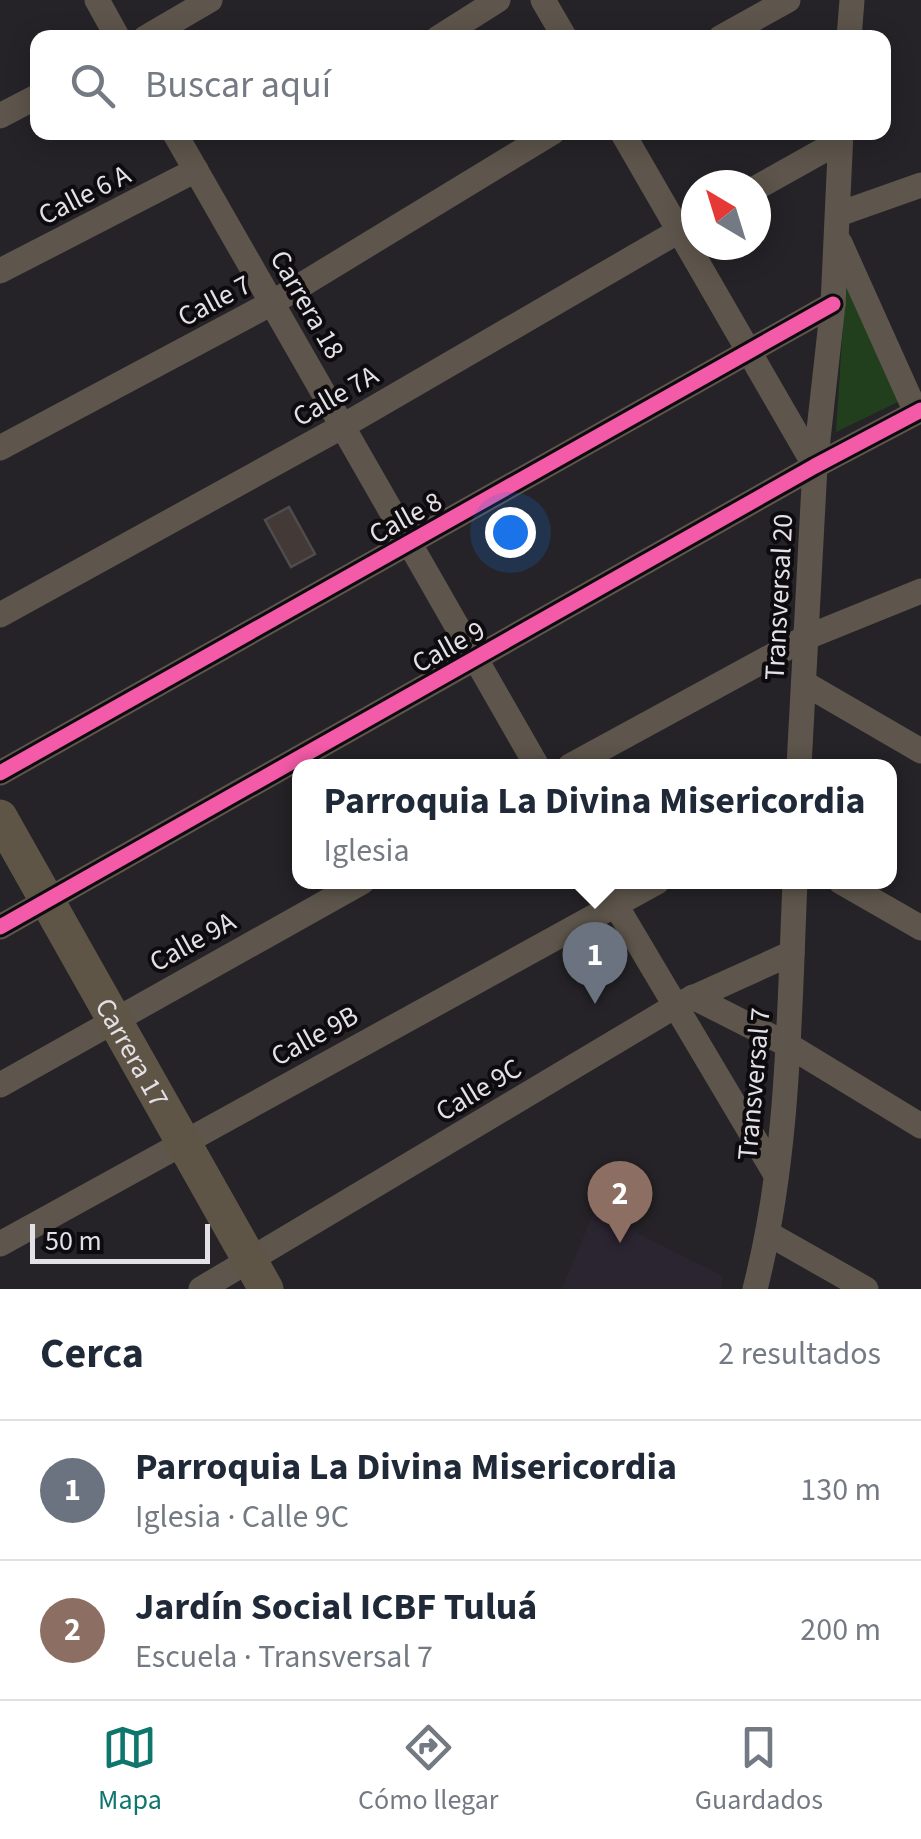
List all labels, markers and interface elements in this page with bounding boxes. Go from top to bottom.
search box [30,30,891,140]
icon: search [65,58,120,113]
text: Buscar aquí [145,58,331,112]
street label: Calle 6 A [31,154,138,235]
north arrow [681,170,771,260]
street label: Carrera 18 [260,243,354,366]
street label: Calle 7 [171,265,258,337]
street label: Calle 7A [285,355,386,436]
street label: Calle 8 [362,482,449,554]
your location [485,507,536,558]
street label: Transversal 20 [755,513,803,681]
street label: Calle 9 [405,611,492,683]
popup [292,759,897,889]
text: Parroquia La Divina Misericordia [324,774,865,828]
text: Iglesia [324,828,410,874]
street label: Calle 9A [142,901,244,982]
pin: 1 [562,922,628,1004]
street label: Carrera 17 [85,991,179,1115]
street label: Calle 9B [264,996,365,1076]
street label: Transversal 7 [727,1006,781,1162]
street label: Calle 9C [428,1049,529,1131]
pin: 2 [588,1160,652,1243]
scale bar [30,1219,210,1264]
text: 50 m [45,1221,102,1261]
text: Cerca [40,1324,144,1384]
text: 2 resultados [718,1331,881,1377]
text: Parroquia La Divina Misericordia [135,1440,677,1494]
text: 1 [64,1467,81,1513]
text: 130 m [800,1467,881,1513]
text: Iglesia · Calle 9C [135,1494,349,1540]
text: Jardín Social ICBF Tuluá [135,1580,537,1634]
text: 2 [64,1607,81,1653]
text: 200 m [800,1607,881,1653]
text: Escuela · Transversal 7 [135,1634,433,1680]
tab: Mapa [98,1720,162,1820]
tab: Cómo llegar [358,1720,499,1820]
tab: Guardados [695,1720,823,1820]

